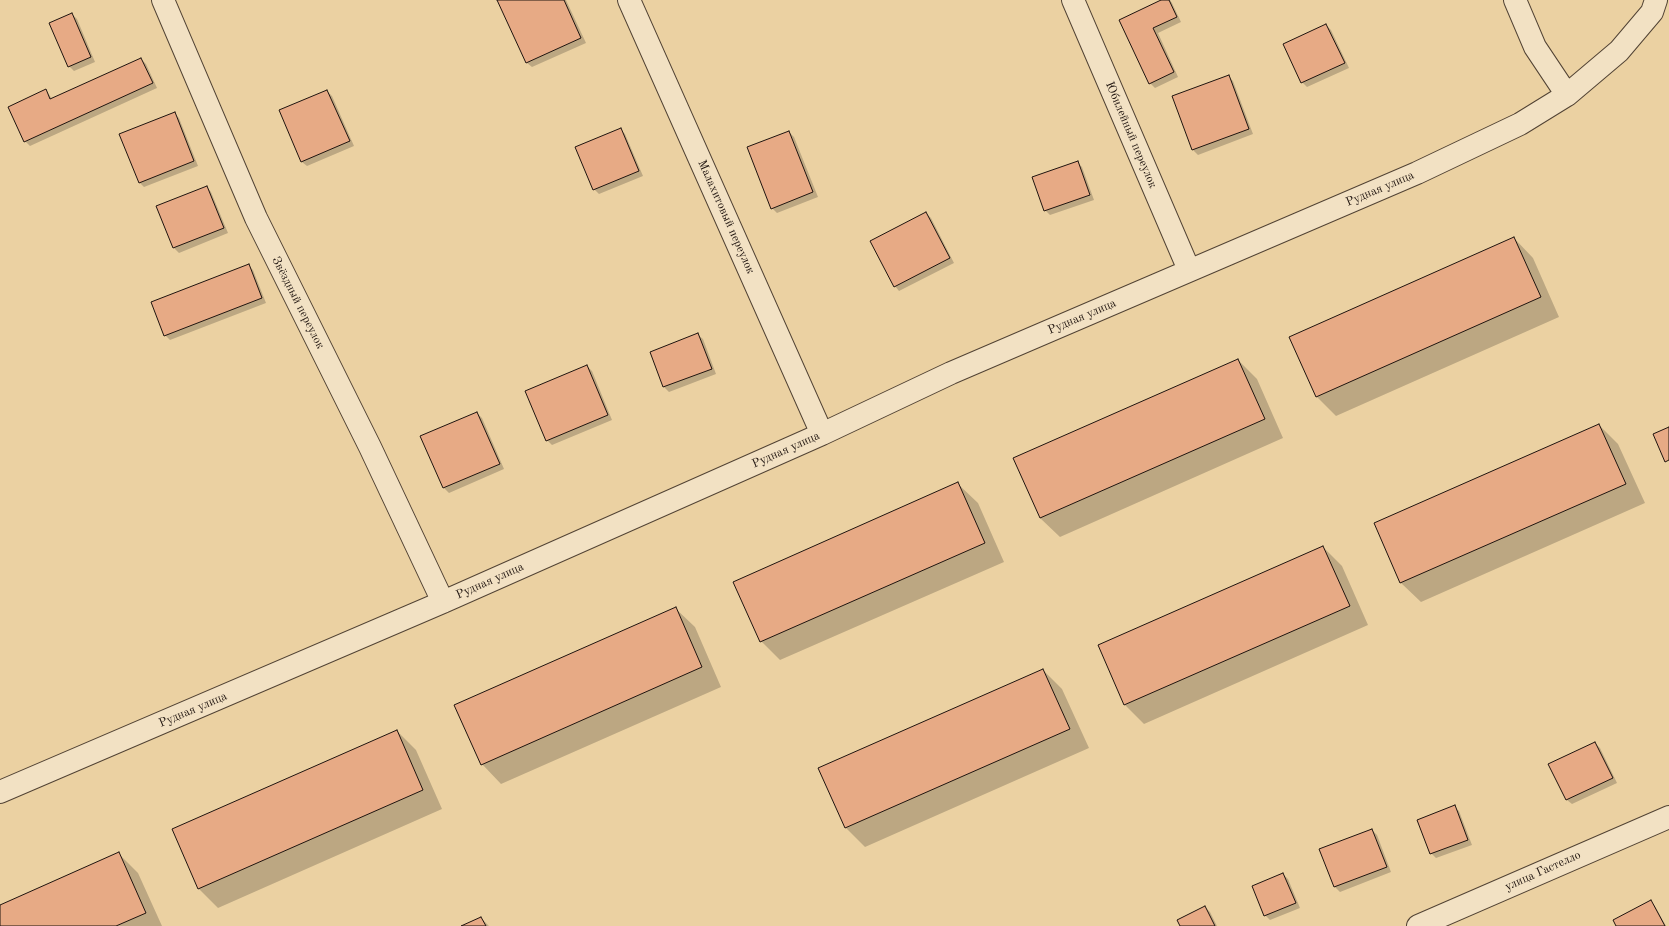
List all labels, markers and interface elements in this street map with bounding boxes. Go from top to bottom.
street label: Юбилейный переулок [1102,80,1160,190]
street label: Малахитовый переулок [694,158,758,276]
street label: Рудная улица [1344,168,1416,210]
street label: Звёздный переулок [268,254,328,352]
street label: Рудная улица [1046,296,1118,338]
street label: Рудная улица [750,429,822,471]
street label: Рудная улица [454,560,526,602]
street label: Рудная улица [157,689,229,731]
street label: улица Гастелло [1503,848,1583,894]

